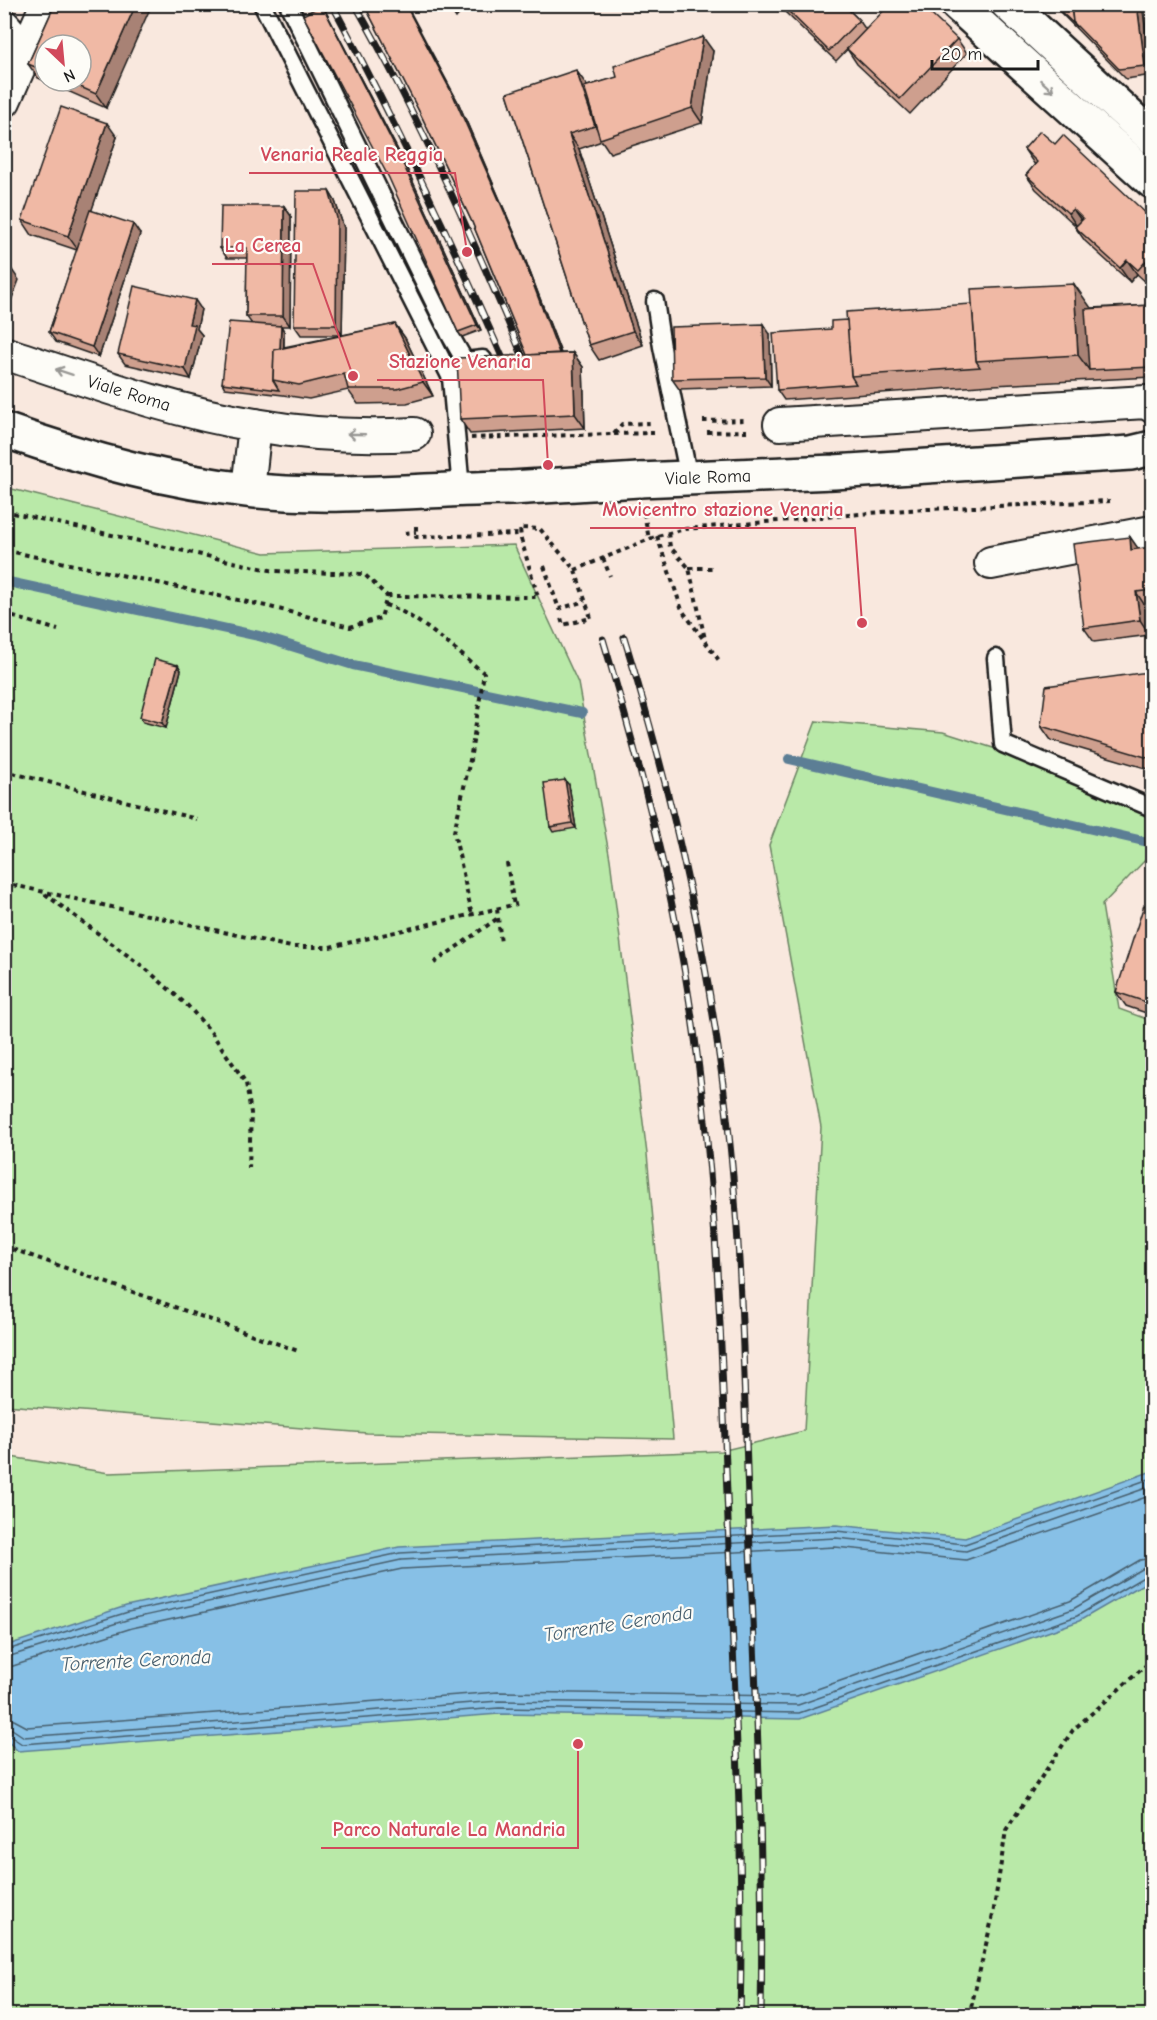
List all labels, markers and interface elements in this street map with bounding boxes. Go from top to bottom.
north arrow [33,33,93,93]
scale bar [932,33,1038,71]
text: 20 m [941,44,982,65]
text: N [61,65,78,86]
one-way arrow [1040,79,1055,93]
callout: Venaria Reale Reggia [249,135,455,173]
text: Venaria Reale Reggia [261,143,443,166]
callout: La Cerea [212,226,313,264]
text: La Cerea [225,234,301,257]
callout: Stazione Venaria [377,342,543,380]
text: Stazione Venaria [389,350,531,373]
one-way arrow [55,366,74,377]
street label: Viale Roma [85,371,173,416]
one-way arrow [346,429,366,440]
street label: Viale Roma [665,466,751,489]
callout: Movicentro stazione Venaria [590,490,855,528]
text: Movicentro stazione Venaria [602,498,844,521]
water label: Torrente Ceronda [542,1600,694,1647]
water label: Torrente Ceronda [60,1645,212,1676]
callout: Parco Naturale La Mandria [321,1810,578,1848]
text: Parco Naturale La Mandria [332,1818,566,1841]

